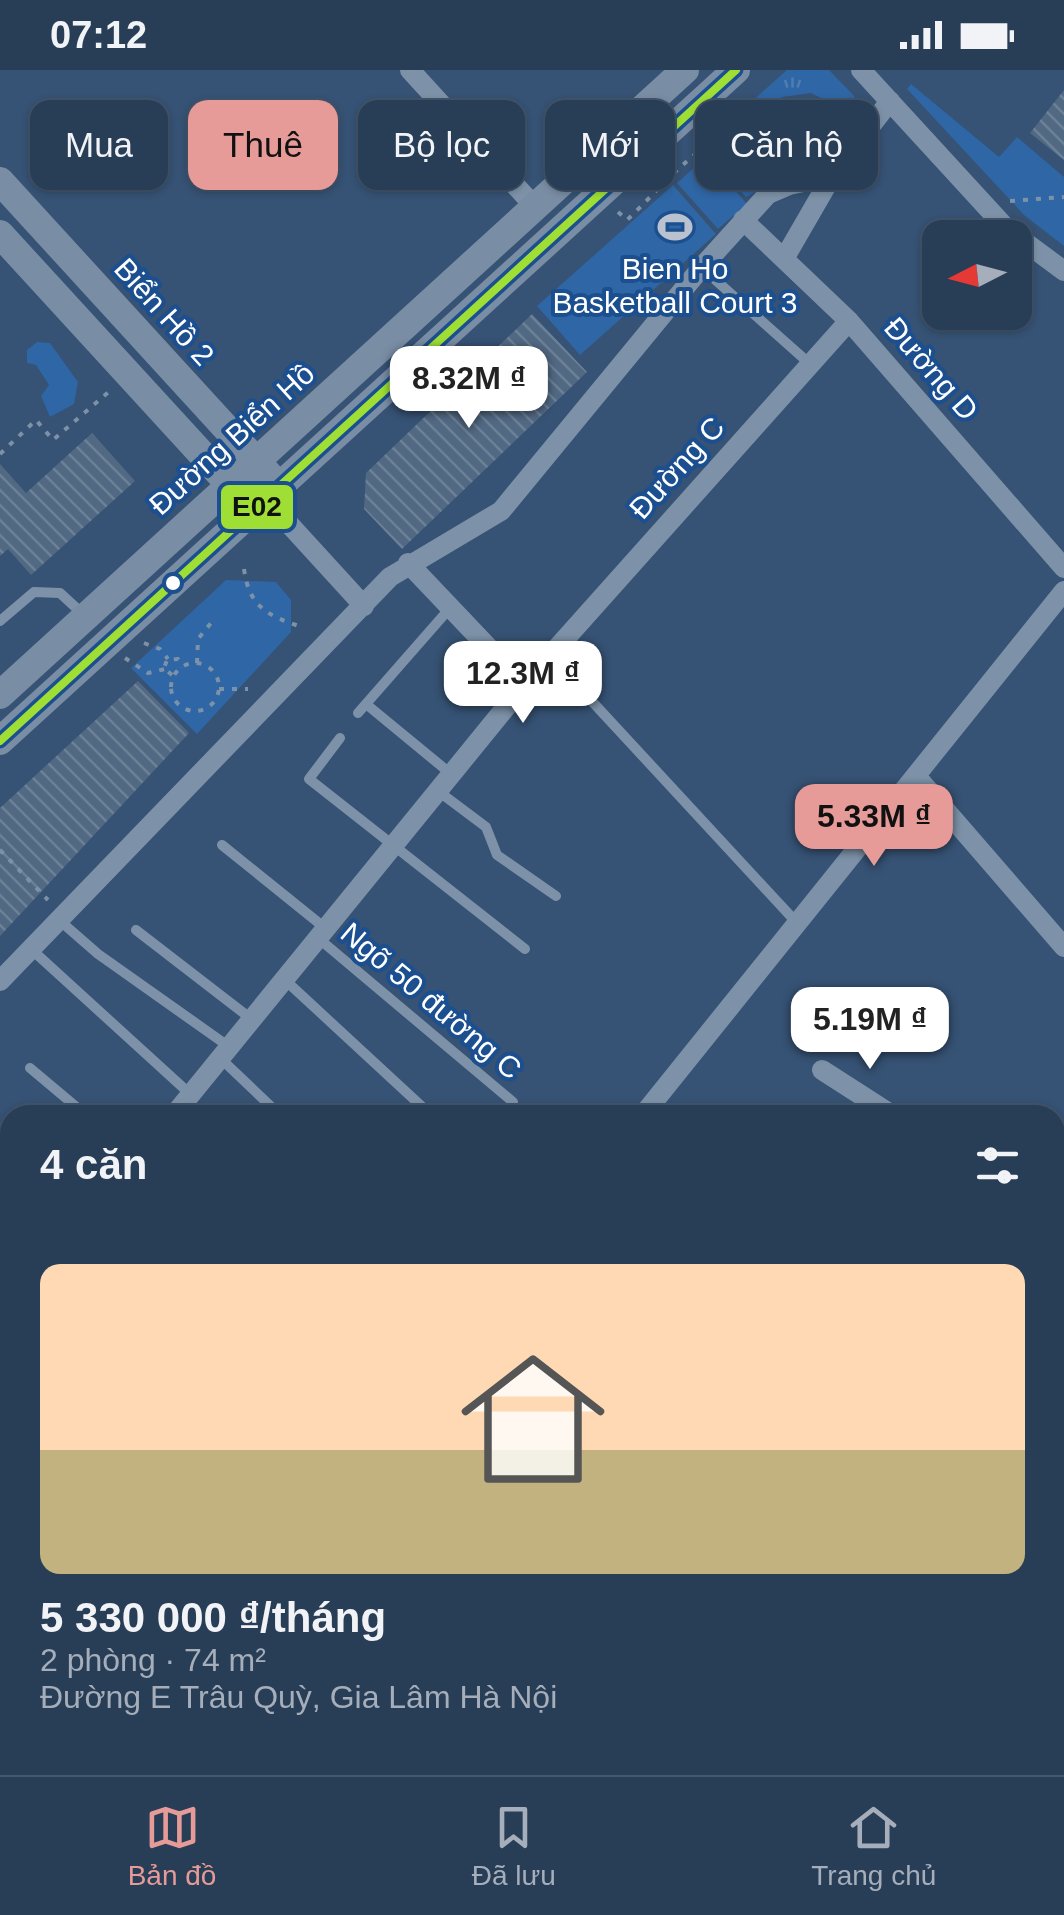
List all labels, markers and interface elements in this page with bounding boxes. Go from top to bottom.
text: 07:12 [50,14,147,56]
chip: Mua [30,100,168,190]
chip: Thuê [188,100,338,190]
chip: Bộ lọc [358,100,525,190]
chip: Mới [545,100,675,190]
chip: Căn hộ [695,100,878,190]
sports icon: Bien Ho Basketball Court 3 [656,208,694,246]
north arrow [922,220,1032,330]
map controls [922,220,1032,330]
street label: Biển Hồ 2 [108,252,221,372]
place label: Bien Ho Basketball Court 3 [552,252,798,319]
street label: Đường D [878,311,985,427]
pin: 8.32M ₫ [377,346,561,431]
street label: Đường Biển Hồ [143,356,321,521]
text: 8.32M ₫ [412,360,526,396]
street label: Đường C [623,410,731,525]
line badge: E02 [219,483,295,531]
text: E02 [232,491,282,522]
unlabelled marker [163,573,183,593]
pin: 12.3M ₫ [431,641,615,726]
text: 12.3M ₫ [466,655,580,691]
pin: 5.33M ₫ [782,784,966,869]
text: 5.33M ₫ [817,798,931,834]
street label: Ngõ 50 đường C [335,916,528,1086]
pin: 5.19M ₫ [778,987,962,1072]
text: 5.19M ₫ [813,1001,927,1037]
icon: filters [970,1138,1025,1193]
text: 4 căn [40,1141,147,1188]
icon: home [443,1329,623,1509]
text: 5 330 000 ₫/tháng [40,1594,386,1641]
text: 2 phòng · 74 m² [40,1642,266,1678]
text: Đường E Trâu Quỳ, Gia Lâm Hà Nội [40,1679,557,1715]
tab: Bản đồ [128,1800,216,1892]
tab: Đã lưu [472,1800,556,1892]
tab: Trang chủ [811,1800,936,1892]

